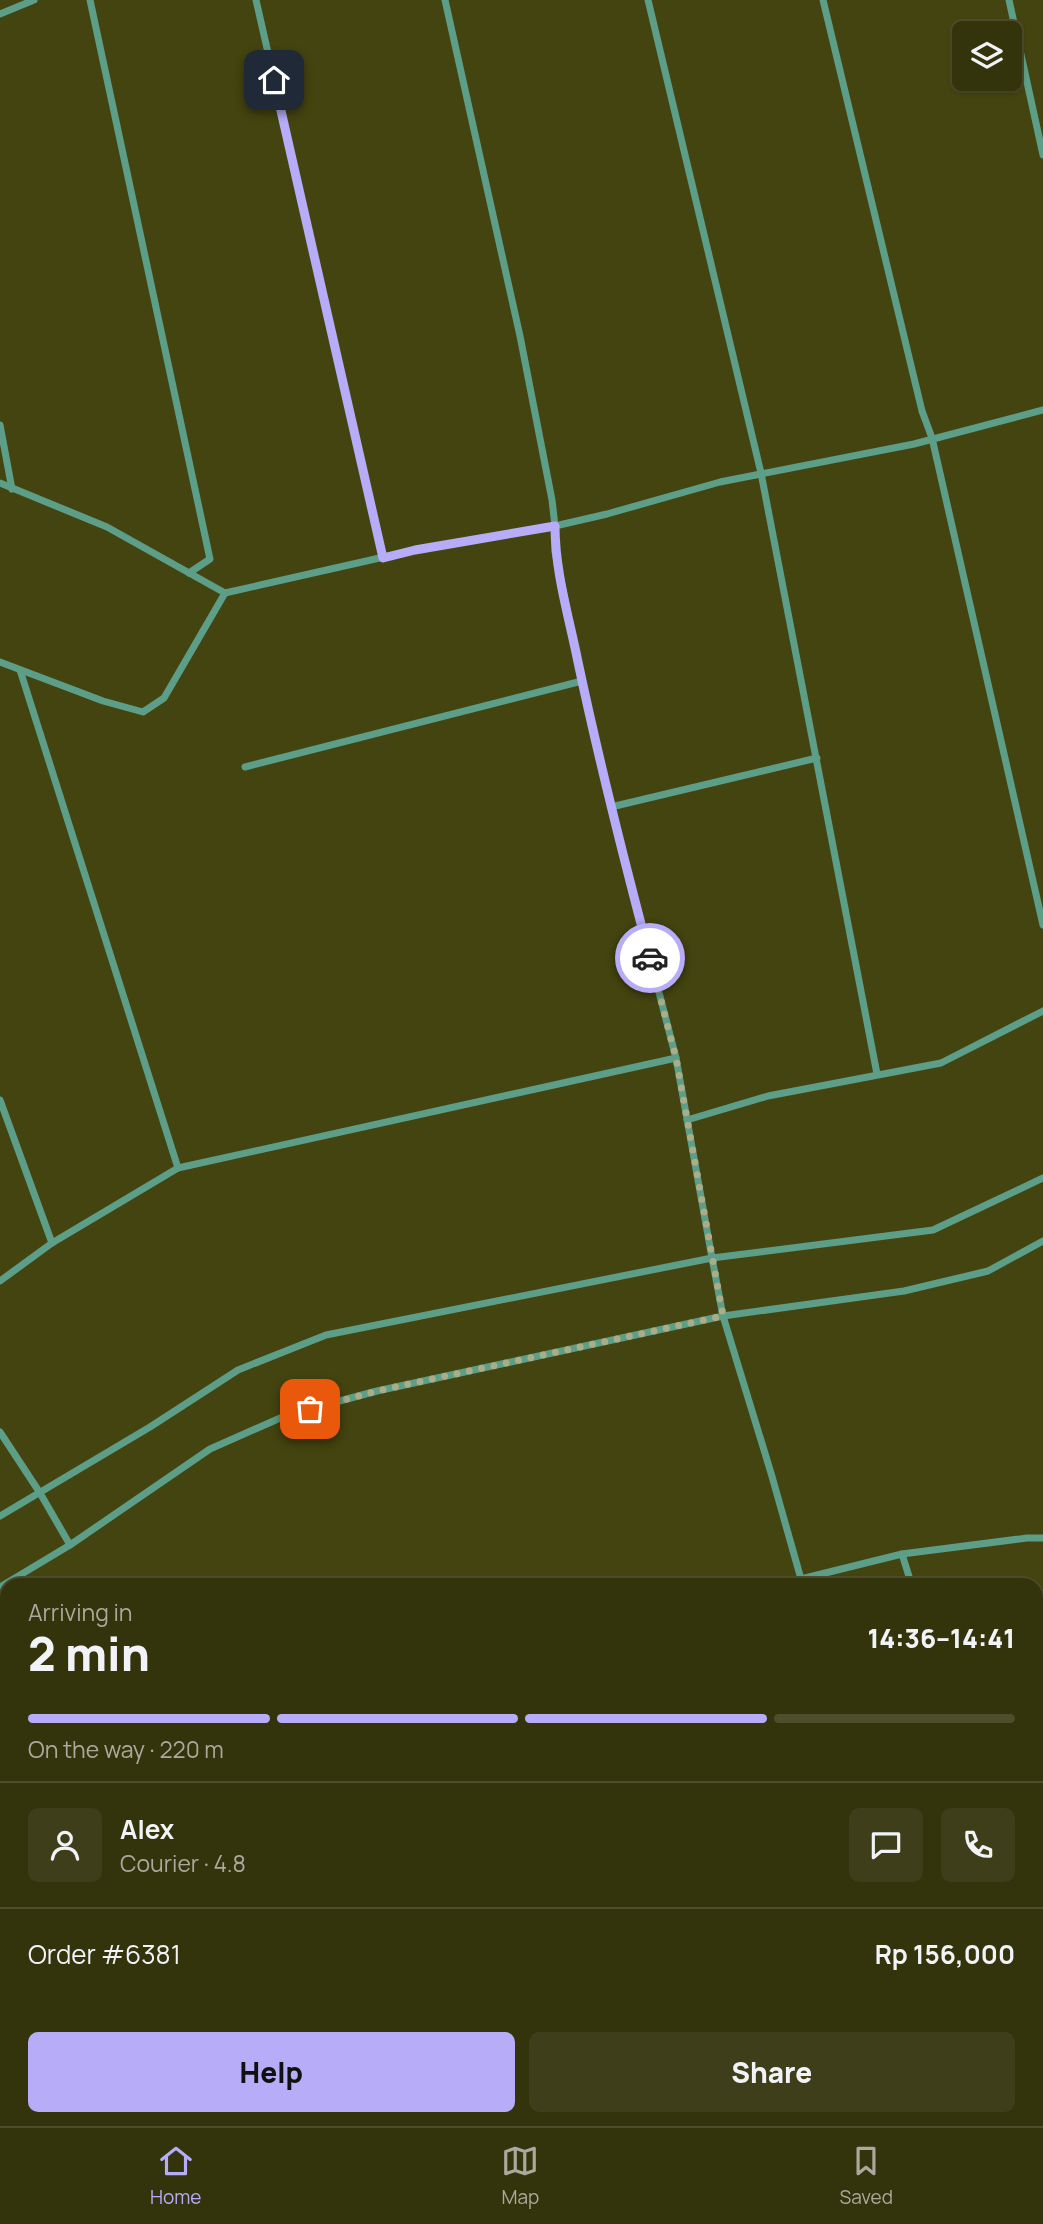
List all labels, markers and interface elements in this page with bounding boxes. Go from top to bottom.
map controls [952,21,1022,91]
button: layers [952,21,1022,91]
pin [244,50,304,110]
icon: home [255,61,293,99]
courier [615,923,685,993]
icon: car [631,939,669,977]
pin [280,1379,340,1439]
icon: bag [291,1390,329,1428]
text: Arriving in [28,1596,133,1628]
text: 14:36–14:41 [867,1620,1015,1656]
text: 2 min [28,1622,150,1685]
text: On the way · 220 m [28,1733,224,1765]
button: person [28,1808,102,1882]
button: chat [849,1808,923,1882]
button: phone [941,1808,1015,1882]
text: Alex [120,1811,174,1847]
text: Courier · 4.8 [120,1847,246,1879]
text: Order #6381 [28,1936,181,1972]
text: Rp 156,000 [875,1936,1015,1972]
button: Help [28,2032,515,2112]
button: Share [529,2032,1015,2112]
tab: Home [150,2142,201,2210]
tab: Map [501,2142,539,2210]
tab: Saved [839,2142,893,2210]

